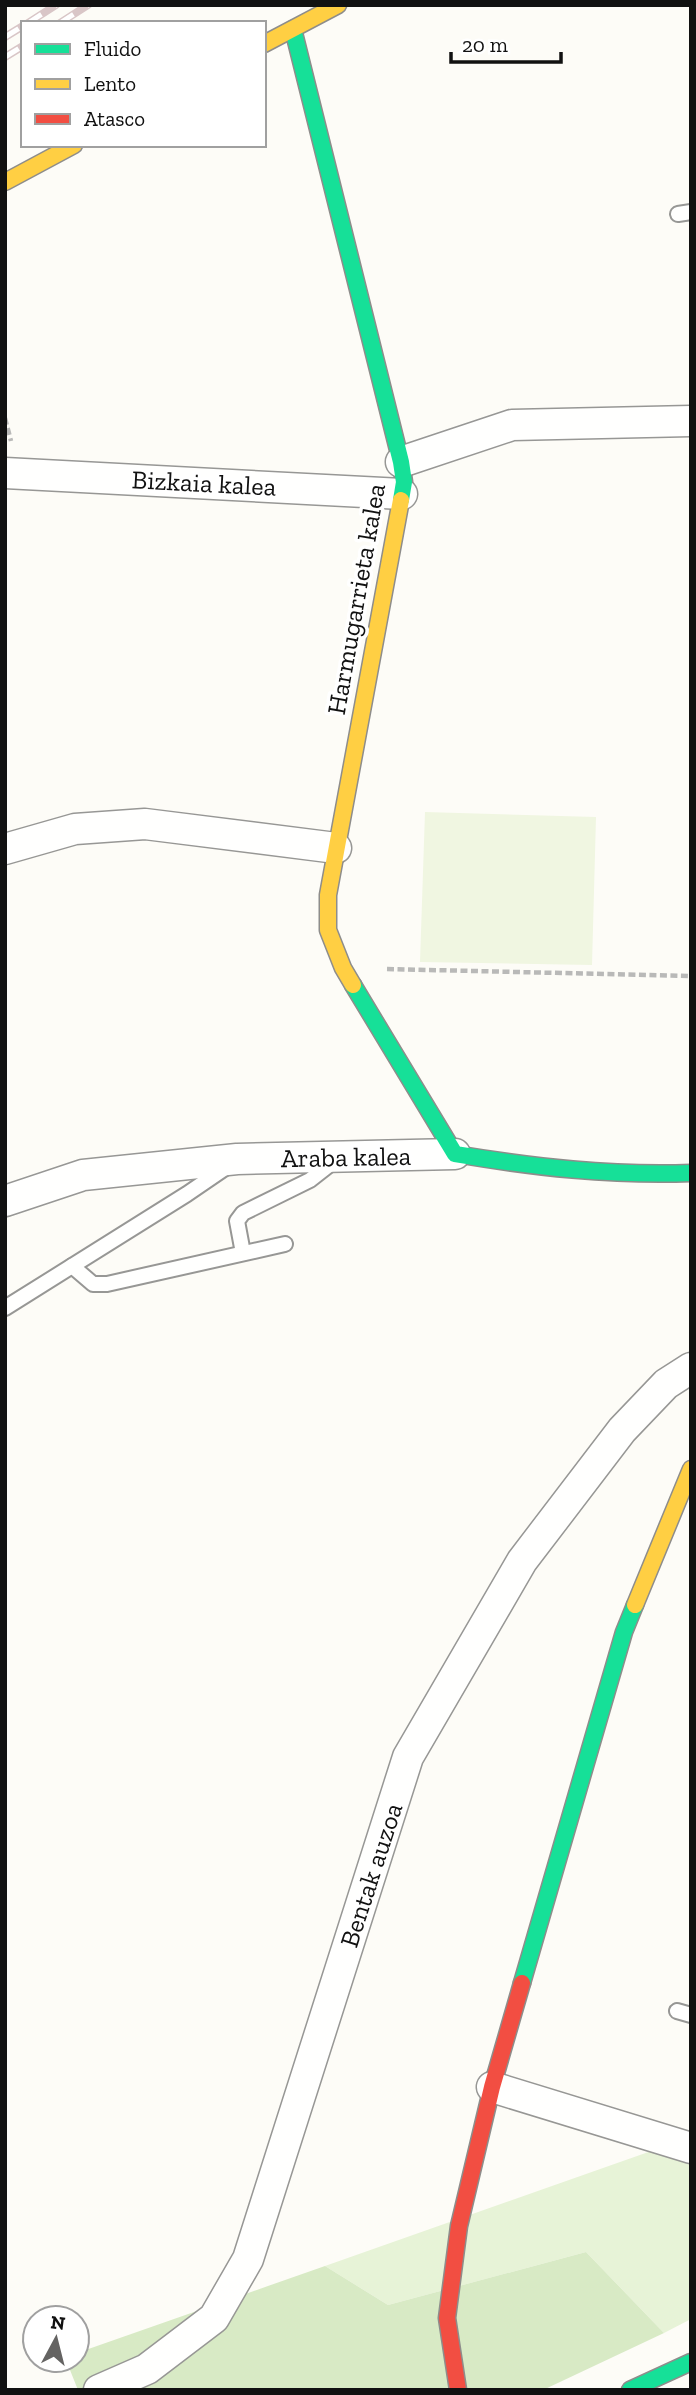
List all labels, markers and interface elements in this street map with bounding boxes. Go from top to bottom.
legend [21,21,266,147]
scale bar [451,21,561,65]
text: 20 m [462,32,508,57]
text: Fluido [84,36,141,61]
text: Lento [84,71,136,96]
text: Atasco [84,106,145,131]
street label: Bizkaia kalea [131,463,277,503]
street label: Harmugarrieta kalea [320,481,392,717]
street label: Araba kalea [281,1140,412,1174]
street label: Bentak auzoa [333,1799,409,1951]
north arrow [21,2304,91,2374]
text: N [49,2310,67,2335]

